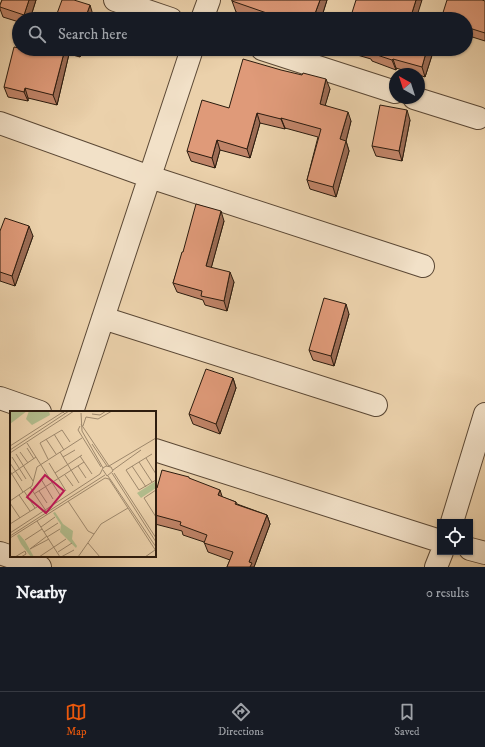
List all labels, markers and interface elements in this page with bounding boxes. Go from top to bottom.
search box [12,12,473,56]
icon: search [26,23,48,45]
text: Search here [58,25,127,44]
north arrow [389,68,425,104]
inset map [10,411,156,557]
map controls [437,519,473,555]
button: locate [437,519,473,555]
text: Nearby [16,582,66,604]
text: 0 results [426,585,469,601]
tab: Map [65,701,87,739]
tab: Directions [218,701,264,739]
tab: Saved [394,701,420,739]

